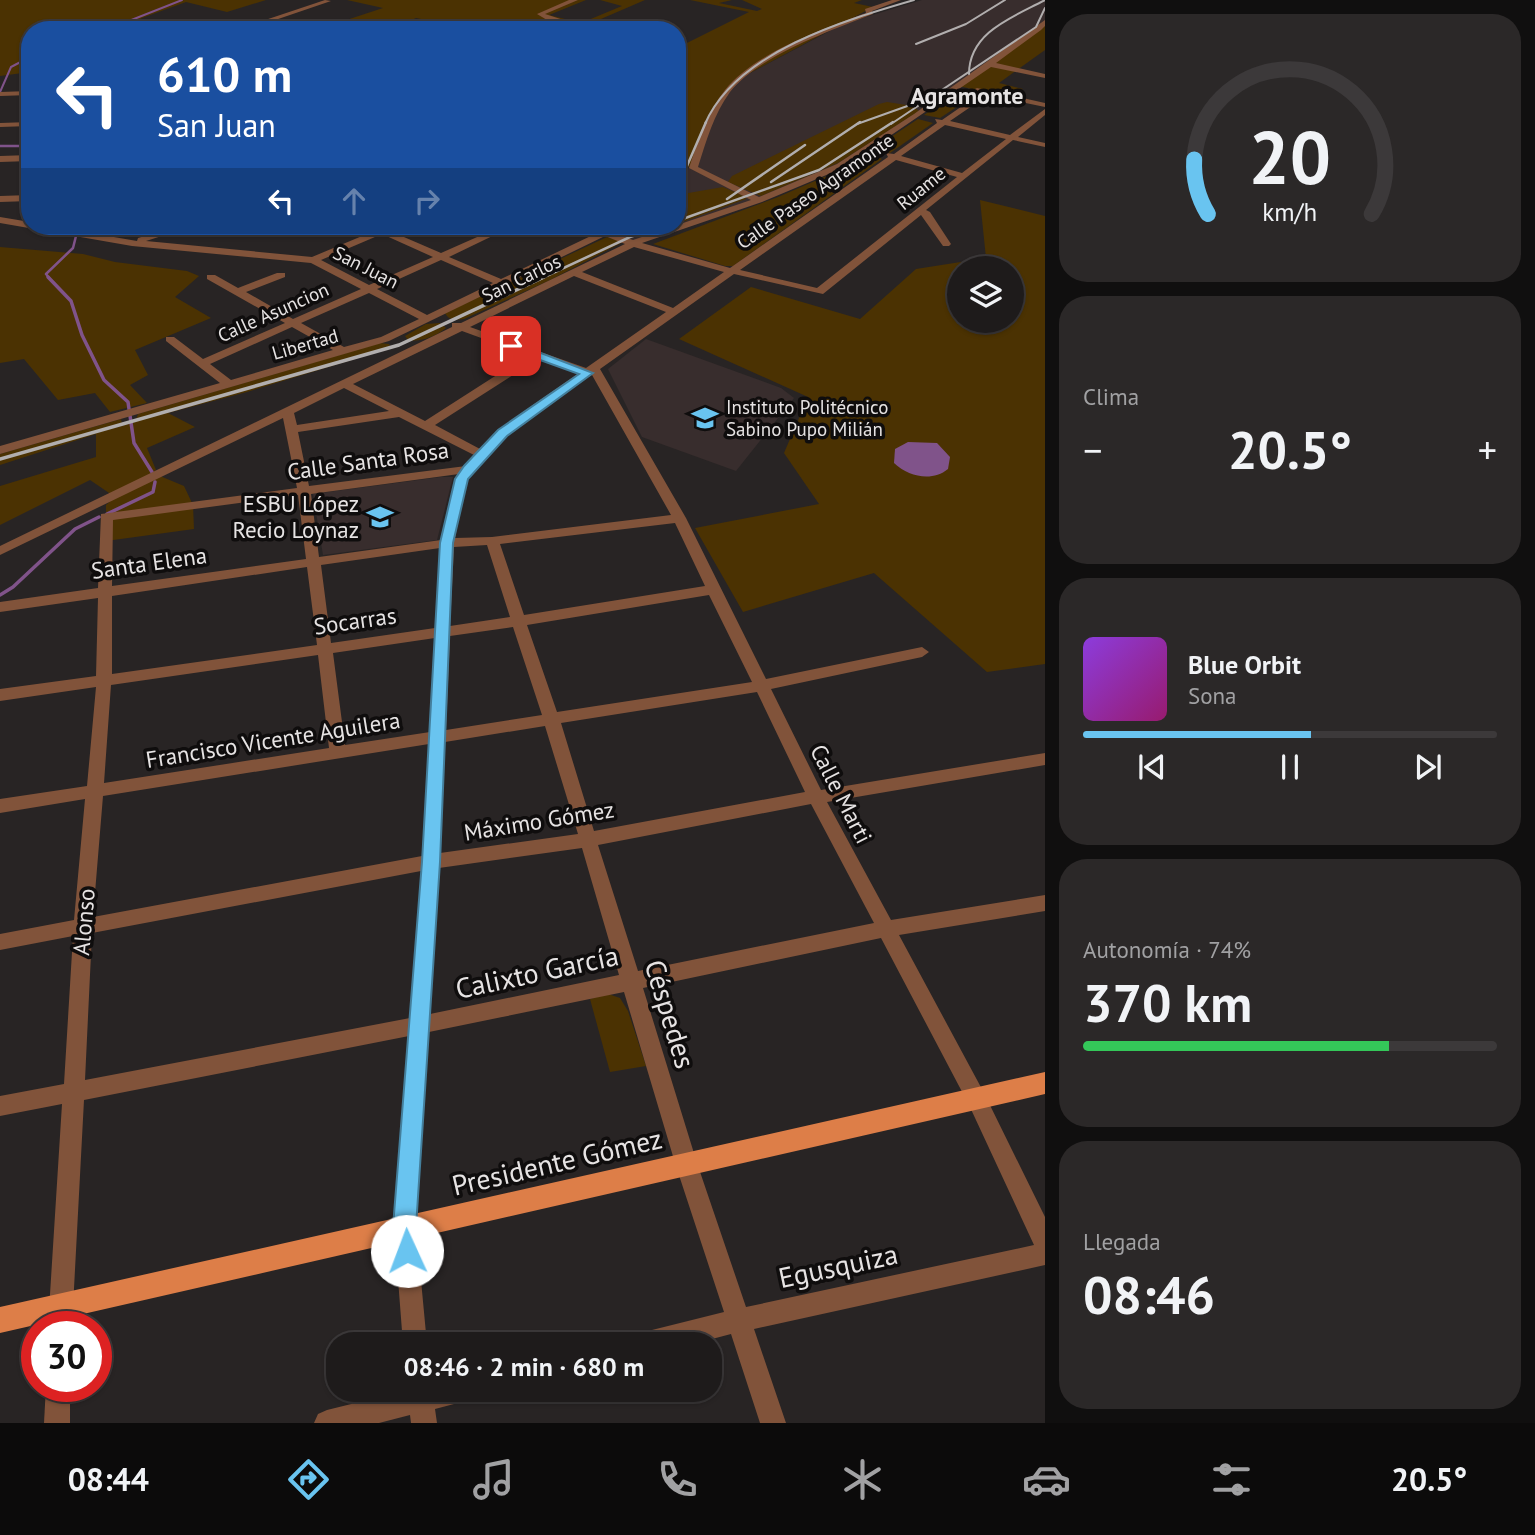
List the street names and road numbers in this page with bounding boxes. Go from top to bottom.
street label: Calle Paseo Agramonte [732,128,898,254]
street label: Ruame [892,161,950,215]
street label: San Juan [329,240,403,294]
street label: San Carlos [477,249,565,307]
street label: Calle Asuncion [214,277,332,347]
street label: Libertad [269,323,341,365]
street label: Calle Santa Rosa [285,435,451,486]
street label: Santa Elena [89,540,209,585]
street label: Socarras [312,600,398,641]
street label: Francisco Vicente Aguilera [144,705,402,774]
street label: Calle Marti [804,739,879,848]
street label: Máximo Gómez [462,794,616,847]
street label: Alonso [66,887,101,957]
street label: Calixto García [452,936,622,1007]
street label: Céspedes [636,955,704,1073]
street label: Presidente Gómez [448,1119,666,1204]
street label: Egusquiza [775,1235,901,1296]

